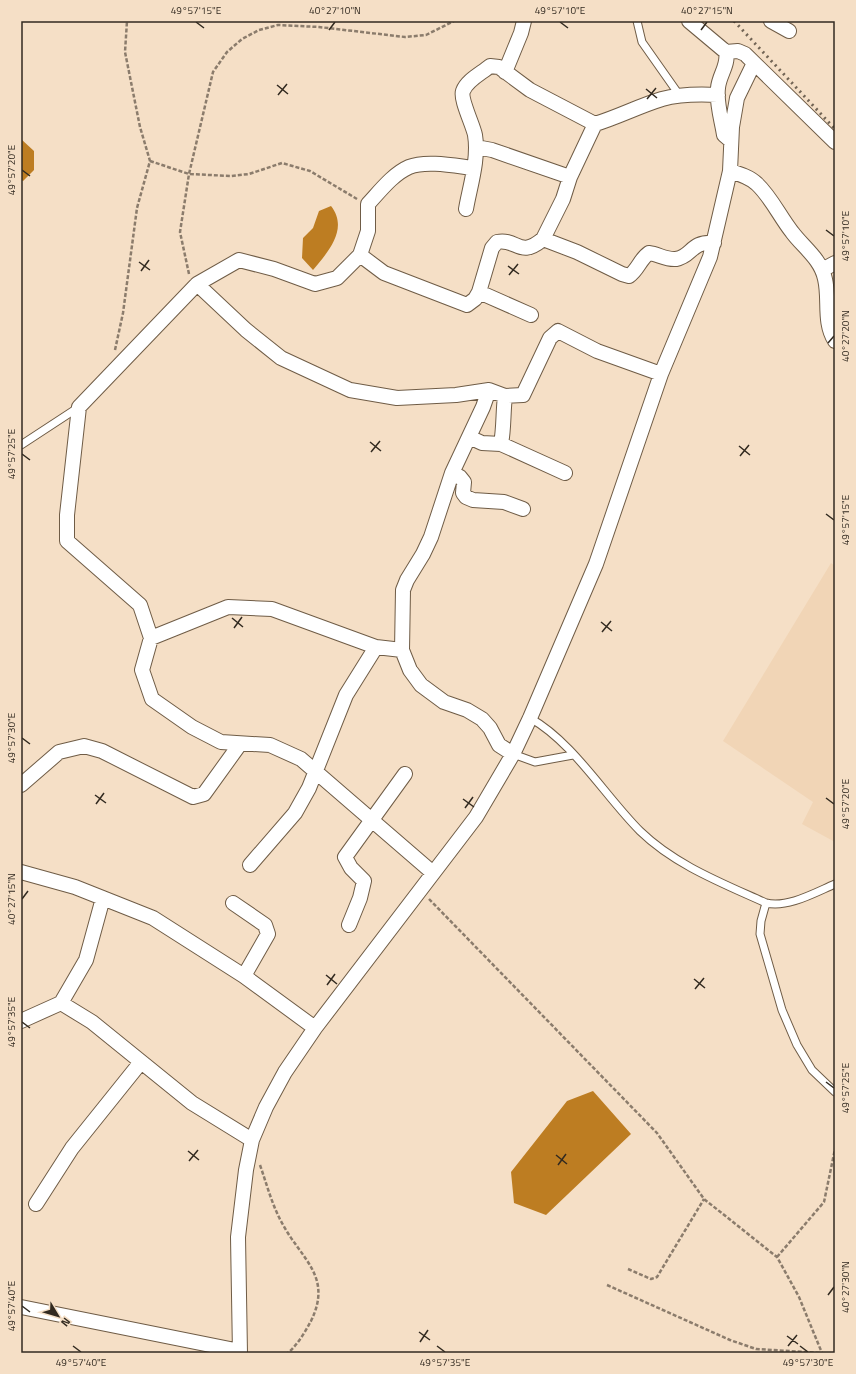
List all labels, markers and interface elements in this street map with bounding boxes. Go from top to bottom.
text: 49°57'15"E [171,3,222,18]
text: 40°27'10"N [309,3,361,18]
text: 49°57'10"E [535,3,586,18]
text: 40°27'15"N [681,3,733,18]
text: 49°57'20"E [4,144,19,195]
text: 49°57'10"E [838,210,853,261]
text: 40°27'20"N [838,310,853,362]
text: 49°57'25"E [4,428,19,479]
text: 49°57'15"E [838,494,853,545]
text: 49°57'30"E [4,712,19,763]
text: 49°57'20"E [838,778,853,829]
text: 40°27'15"N [4,873,19,925]
text: 49°57'35"E [4,996,19,1047]
text: 49°57'25"E [838,1062,853,1113]
text: 40°27'30"N [838,1261,853,1313]
text: 49°57'40"E [4,1280,19,1331]
north arrow [38,1296,78,1336]
text: N [57,1314,75,1330]
text: 49°57'40"E [56,1355,107,1370]
text: 49°57'35"E [420,1355,471,1370]
text: 49°57'30"E [783,1355,834,1370]

